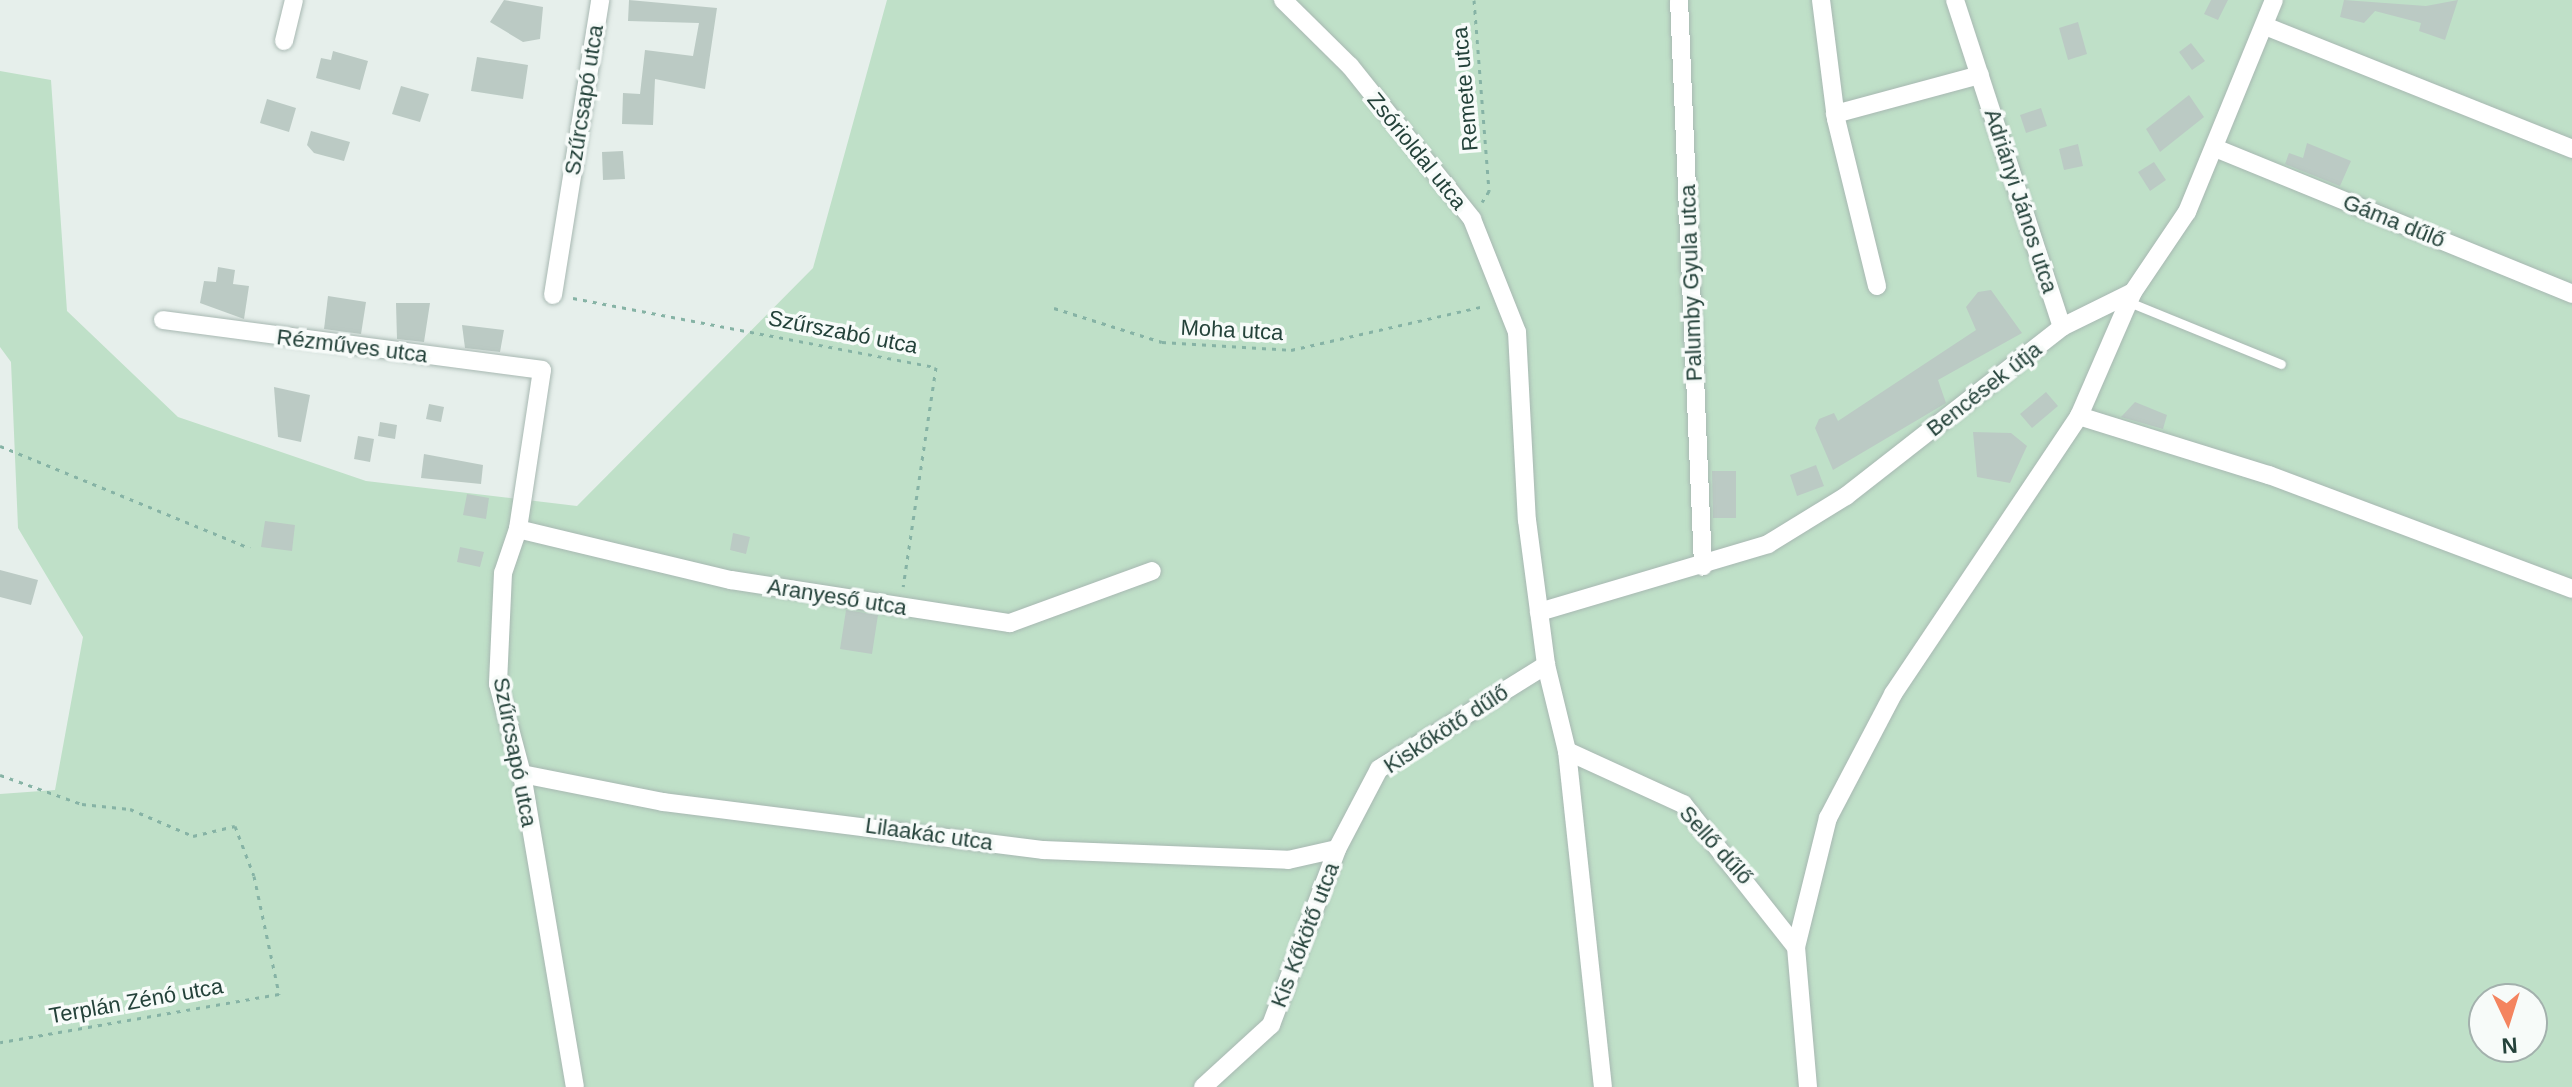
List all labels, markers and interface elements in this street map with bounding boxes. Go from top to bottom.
street label: Szűrcsapó utca [559,23,609,177]
street label: Remete utca [1446,26,1484,152]
street label: Zsórioldal utca [1362,87,1472,215]
street label: Adriányi János utca [1979,106,2063,296]
street label: Palumby Gyula utca [1674,184,1708,382]
street label: Gáma dűlő [2339,189,2449,253]
street label: Szűrszabó utca [766,305,920,359]
street label: Moha utca [1180,314,1284,346]
street label: Rézműves utca [275,324,429,368]
street label: Bencések útja [1921,336,2047,442]
street label: Aranyeső utca [765,573,909,621]
street label: Szűrcsapó utca [488,675,542,829]
street label: Kiskőkötő dűlő [1379,679,1513,779]
street label: Sellő dűlő [1674,800,1758,890]
street label: Lilaakác utca [864,812,994,856]
street label: Kis Kőkötő utca [1265,859,1345,1011]
street label: Terplán Zénó utca [47,973,225,1029]
north arrow [2468,983,2548,1063]
text: N [2501,1032,2518,1058]

